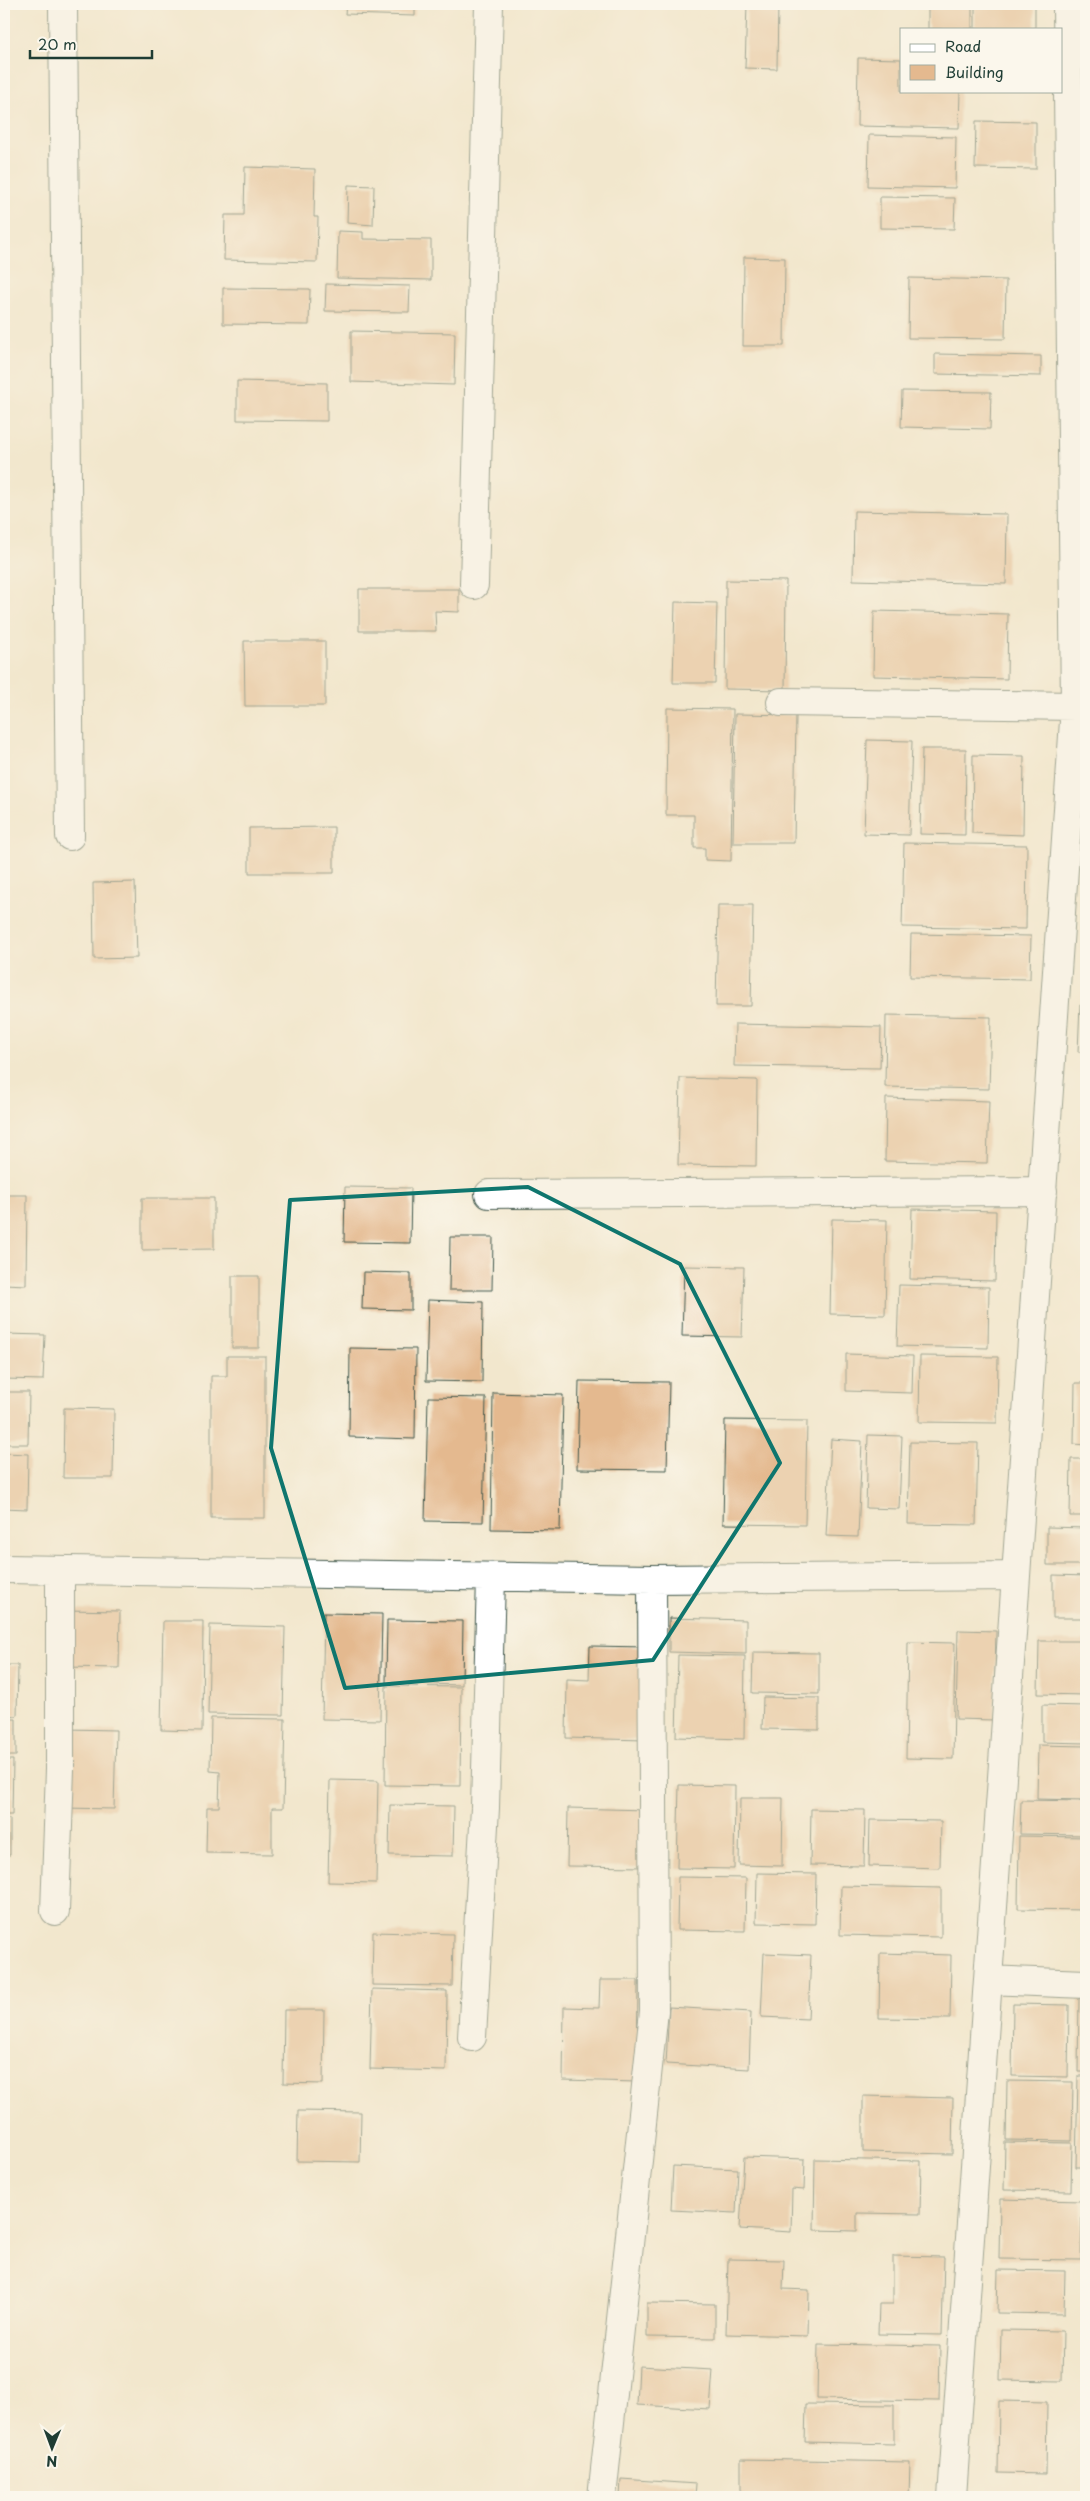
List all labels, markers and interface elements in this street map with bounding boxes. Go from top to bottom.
scale bar [30,28,152,60]
legend [900,28,1062,92]
text: 20 m [38,32,77,55]
text: Road [945,34,981,57]
text: Building [945,60,1004,83]
north arrow [28,2424,78,2474]
text: N [46,2451,57,2472]

